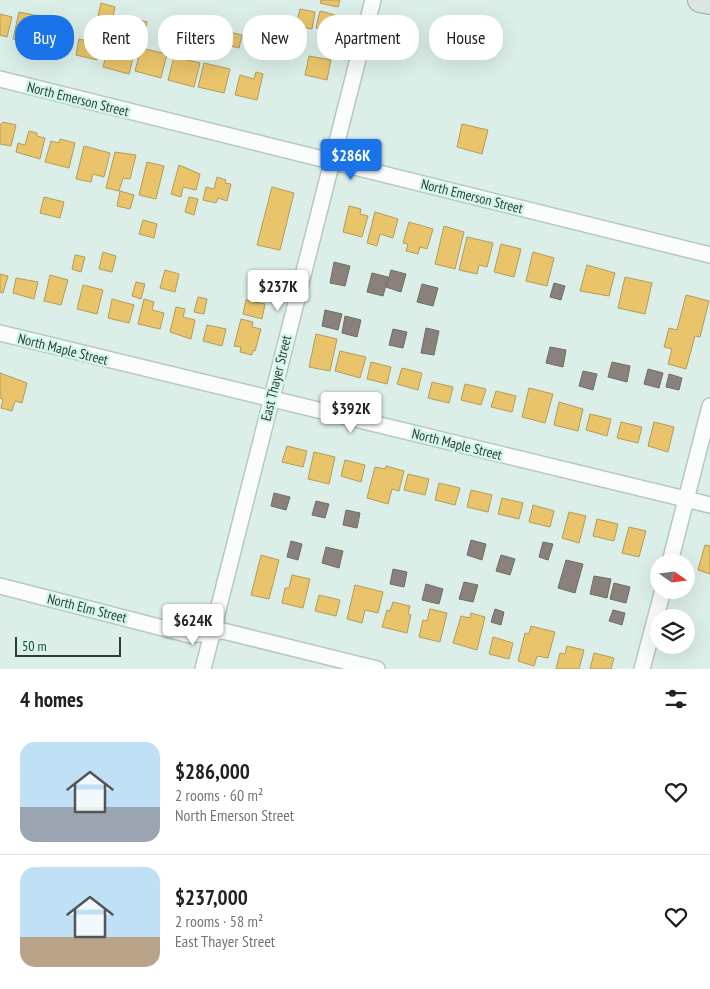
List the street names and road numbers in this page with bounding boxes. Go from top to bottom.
street label: North Emerson Street [25,78,131,120]
street label: North Emerson Street [419,175,525,217]
street label: North Maple Street [16,329,110,369]
street label: East Thayer Street [257,333,295,423]
street label: North Maple Street [410,424,504,464]
street label: North Elm Street [45,589,129,627]

